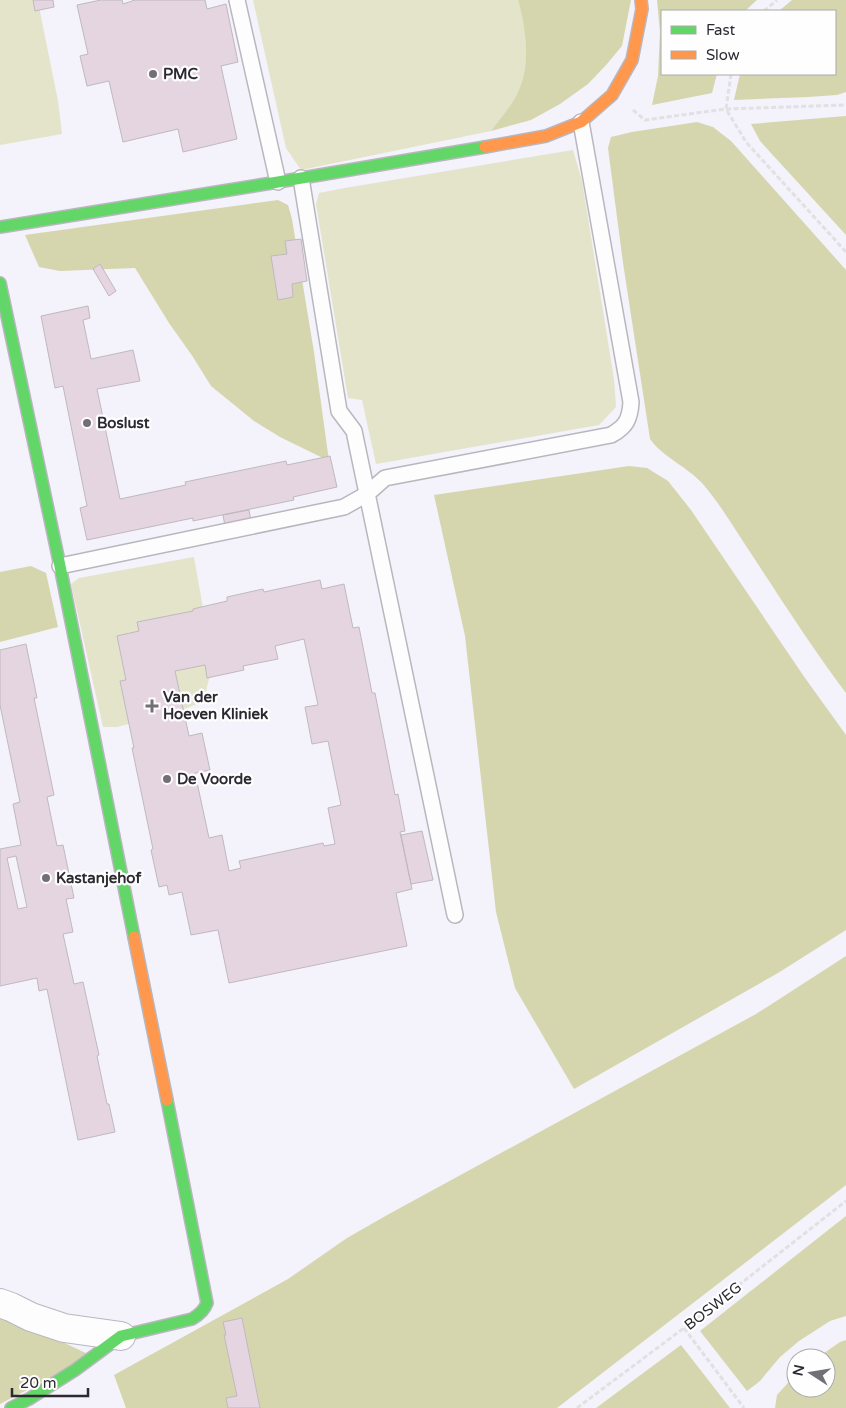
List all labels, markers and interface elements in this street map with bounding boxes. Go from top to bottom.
legend [661,10,836,75]
text: Fast [706,21,736,39]
text: Slow [706,46,740,64]
place label: PMC [163,65,199,83]
marker: PMC [147,68,159,80]
place label: Boslust [97,414,150,432]
marker: Boslust [81,417,93,429]
place label: Van der Hoeven Kliniek [163,688,268,723]
marker: Van der Hoeven Kliniek [145,699,159,713]
place label: De Voorde [177,770,252,788]
marker: De Voorde [161,773,173,785]
place label: Kastanjehof [56,869,141,888]
marker: Kastanjehof [40,872,52,884]
street label: BOSWEG [681,1278,745,1334]
north arrow [786,1348,836,1398]
text: N [789,1363,808,1378]
scale bar [12,1366,89,1398]
text: 20 m [20,1374,57,1392]

